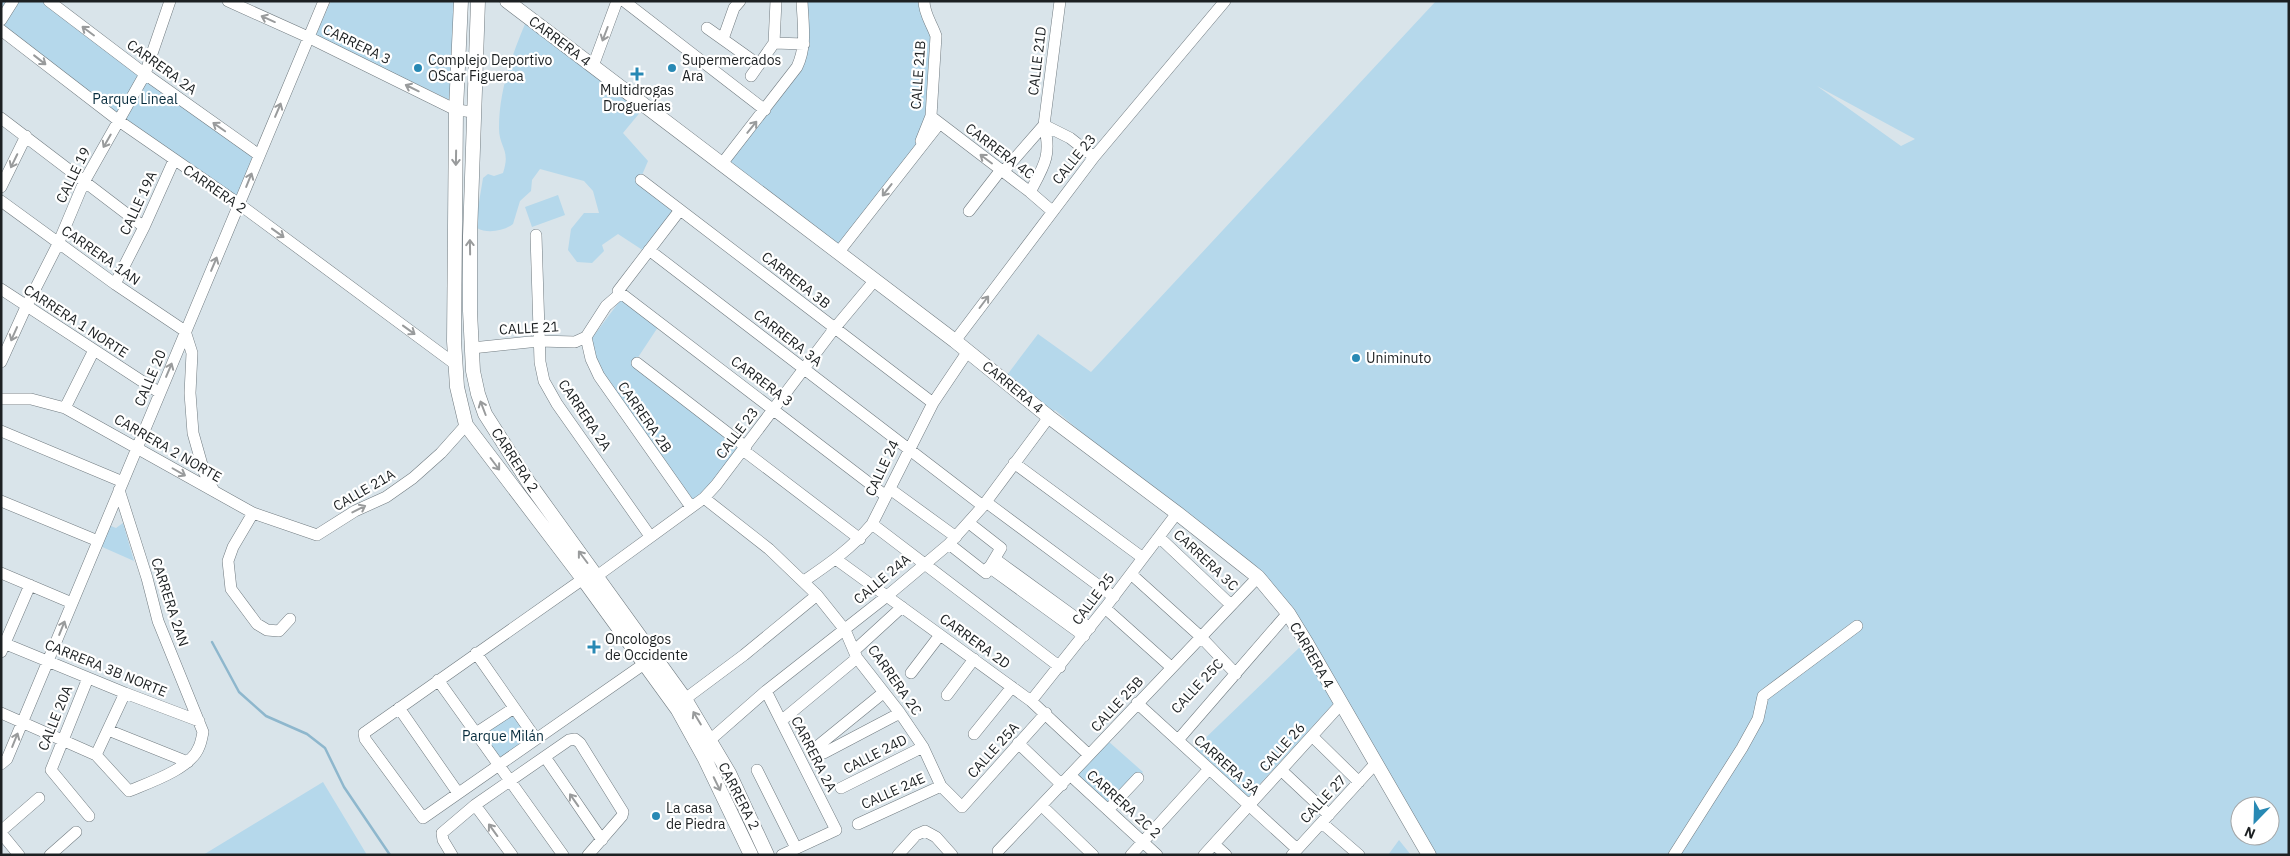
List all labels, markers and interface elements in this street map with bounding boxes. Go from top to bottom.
street label: CARRERA 4 [525,12,595,70]
one-way arrow [261,14,276,24]
street label: CARRERA 3 [320,20,394,68]
one-way arrow [82,25,95,36]
one-way arrow [600,25,609,41]
street label: CALLE 21D [1024,25,1050,97]
street label: CARRERA 2A [123,36,201,98]
street label: CALLE 21B [907,40,929,110]
place label: Complejo Deportivo OScar Figueroa [428,51,552,85]
place label: Supermercados Ara [682,51,781,85]
one-way arrow [33,54,46,65]
marker: Complejo Deportivo OScar Figueroa [412,62,424,74]
marker: Supermercados Ara [666,62,678,74]
marker: Multidrogas Droguerías [631,68,643,80]
place label: Multidrogas Droguerías [600,81,674,115]
one-way arrow [405,83,420,93]
park label: Parque Lineal [92,90,178,108]
one-way arrow [273,103,283,118]
street label: CARRERA 4C [962,119,1038,183]
one-way arrow [213,121,226,132]
one-way arrow [746,121,757,134]
street label: CALLE 23 [1048,130,1100,188]
one-way arrow [102,133,112,147]
street label: CALLE 19 [52,144,94,206]
one-way arrow [451,150,460,166]
one-way arrow [8,153,18,168]
one-way arrow [980,154,993,165]
street label: CARRERA 2 [180,161,250,217]
street label: CALLE 19A [115,168,161,238]
one-way arrow [245,172,254,187]
one-way arrow [882,183,893,196]
street label: CARRERA 1AN [58,221,144,289]
one-way arrow [271,228,285,238]
one-way arrow [465,239,475,255]
street label: CARRERA 3B [758,248,834,312]
one-way arrow [209,257,219,272]
street label: CARRERA 1 NORTE [20,280,132,362]
one-way arrow [979,295,989,309]
street label: CARRERA 3A [750,306,826,370]
street label: CALLE 21 [499,317,559,339]
one-way arrow [402,324,415,335]
one-way arrow [8,326,18,341]
street label: CALLE 20 [130,347,170,409]
place label: Uniminuto [1366,349,1431,367]
street label: CARRERA 3 [727,352,797,410]
marker: Uniminuto [1350,352,1362,364]
street label: CARRERA 4 [979,357,1047,417]
one-way arrow [165,363,175,378]
street label: CARRERA 2A [555,376,616,454]
street label: CARRERA 2B [614,378,676,456]
one-way arrow [478,400,487,416]
street label: CALLE 23 [712,404,762,462]
street label: CARRERA 2 NORTE [111,410,225,486]
street label: CARRERA 2 [487,424,543,496]
street label: CALLE 24 [861,437,903,499]
one-way arrow [490,457,501,470]
street label: CALLE 21A [330,465,398,515]
one-way arrow [172,467,186,477]
one-way arrow [351,504,366,514]
street label: CARRERA 3C [1170,525,1242,595]
one-way arrow [578,550,588,564]
street label: CALLE 24A [850,550,914,608]
street label: CARRERA 2AN [147,555,193,649]
street label: CALLE 25 [1068,570,1118,628]
street label: CARRERA 2D [936,609,1014,673]
street label: CARRERA 4 [1286,619,1338,691]
one-way arrow [58,621,67,636]
place label: Oncologos de Occidente [605,630,688,664]
street label: CARRERA 3B NORTE [42,635,170,701]
marker: Oncologos de Occidente [587,640,601,654]
street label: CARRERA 2C [864,641,926,719]
street label: CALLE 25C [1167,655,1227,717]
street label: CALLE 25B [1087,673,1147,735]
street label: CALLE 20A [34,683,76,753]
one-way arrow [691,712,701,726]
street label: CARRERA 2A [787,713,841,795]
street label: CALLE 25A [963,718,1023,782]
street label: CALLE 26 [1255,719,1309,775]
park label: Parque Milán [462,727,544,745]
street label: CALLE 24D [840,730,910,778]
street label: CARRERA 3A [1190,731,1264,799]
one-way arrow [11,733,20,748]
street label: CARRERA 2 [714,759,764,833]
street label: CARRERA 2C 2 [1083,766,1165,842]
street label: CALLE 24E [858,769,928,813]
street label: CALLE 27 [1296,771,1350,827]
one-way arrow [713,776,723,791]
one-way arrow [569,793,579,807]
north arrow [2230,796,2280,846]
place label: La casa de Piedra [666,799,726,833]
marker: La casa de Piedra [650,810,662,822]
text: N [2242,823,2258,843]
one-way arrow [488,824,499,837]

